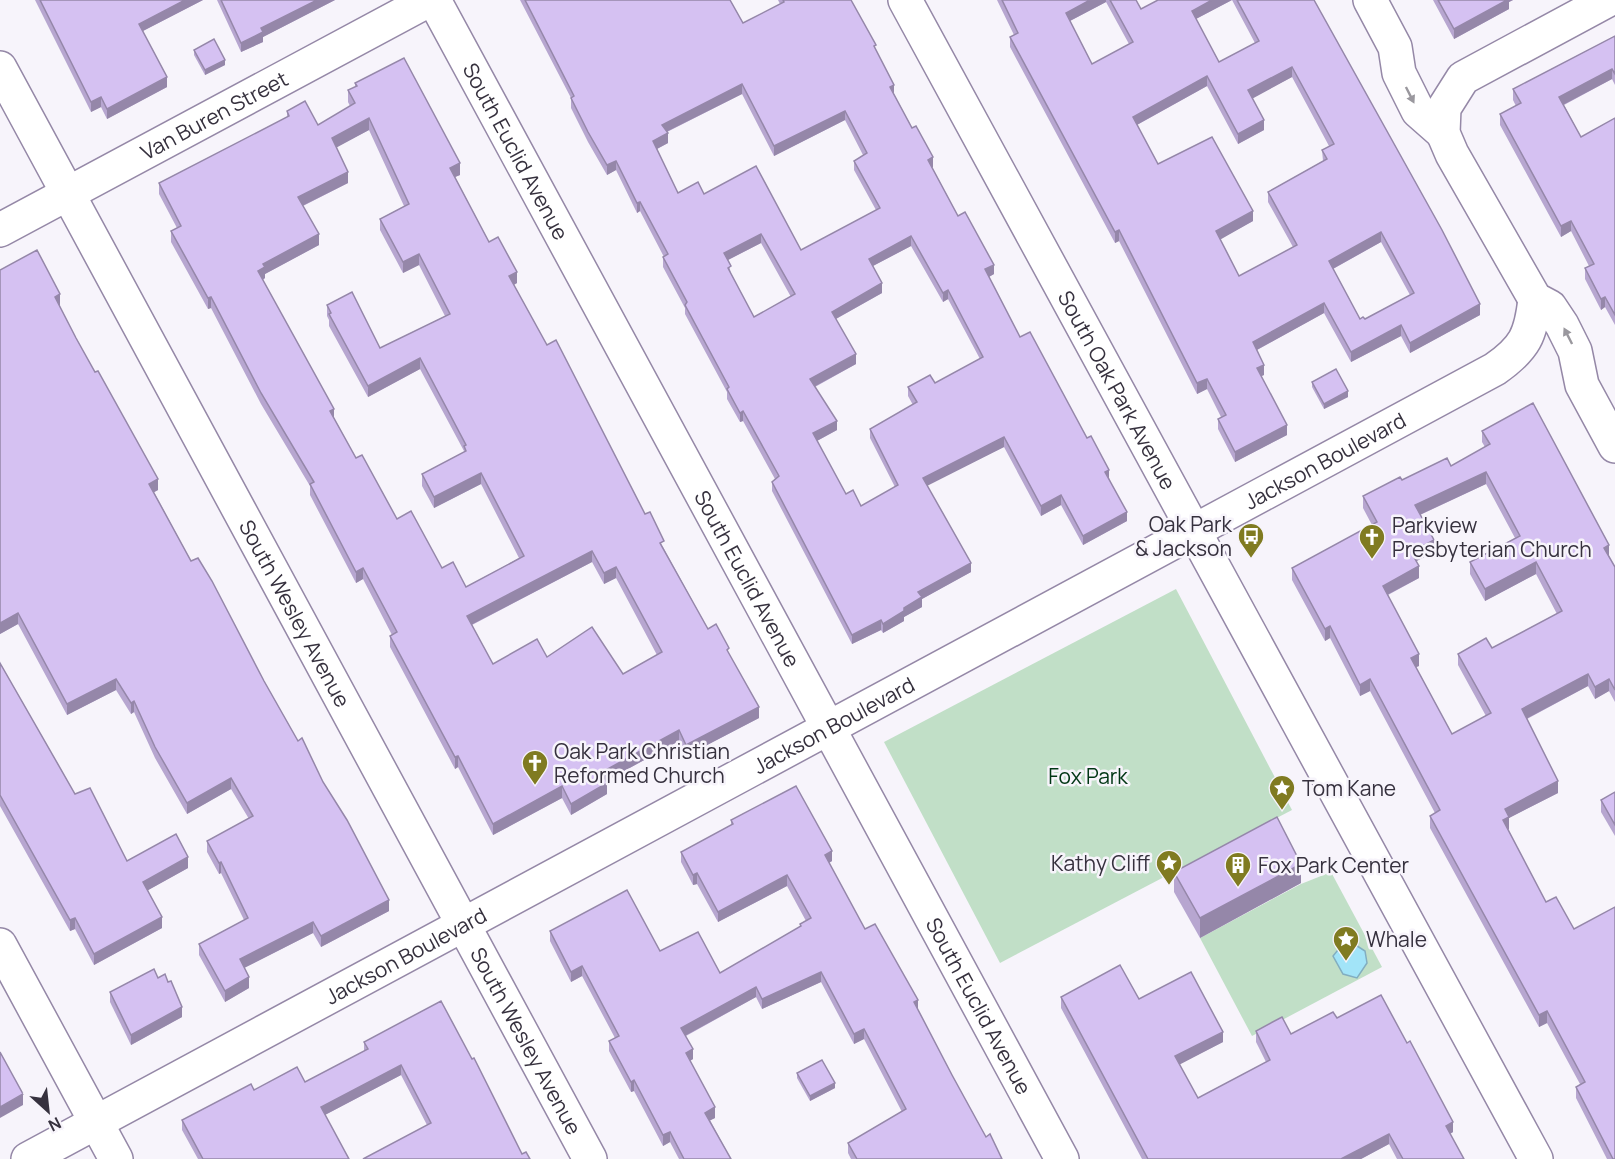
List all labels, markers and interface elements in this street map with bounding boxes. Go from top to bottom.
street label: South Euclid Avenue [457,58,575,245]
street label: Van Buren Street [136,64,293,166]
one-way arrow [1405,87,1415,104]
street label: South Oak Park Avenue [1052,286,1183,494]
one-way arrow [1563,327,1573,344]
street label: Jackson Boulevard [1239,406,1411,515]
street label: South Euclid Avenue [688,485,807,672]
place label: Oak Park & Jackson [1135,510,1233,562]
place label: Parkview Presbyterian Church [1392,511,1592,563]
street label: South Wesley Avenue [233,515,357,712]
bus stop icon: Oak Park & Jackson [1236,521,1266,559]
church icon: Parkview Presbyterian Church [1357,522,1387,560]
street label: Jackson Boulevard [748,670,919,780]
place label: Oak Park Christian Reformed Church [554,737,730,789]
church icon: Oak Park Christian Reformed Church [520,748,550,786]
park label: Fox Park [1048,762,1128,790]
place icon: Tom Kane [1267,773,1297,811]
place label: Tom Kane [1302,774,1396,802]
place icon: Kathy Cliff [1154,848,1184,886]
place label: Kathy Cliff [1051,849,1150,877]
building icon: Fox Park Center [1223,850,1253,888]
place label: Fox Park Center [1258,851,1410,879]
street label: Jackson Boulevard [320,901,491,1010]
street label: South Euclid Avenue [920,912,1038,1099]
place icon: Whale [1331,924,1361,962]
place label: Whale [1366,925,1427,953]
street label: South Wesley Avenue [464,942,588,1139]
north arrow [18,1081,78,1141]
text: N [45,1112,65,1137]

